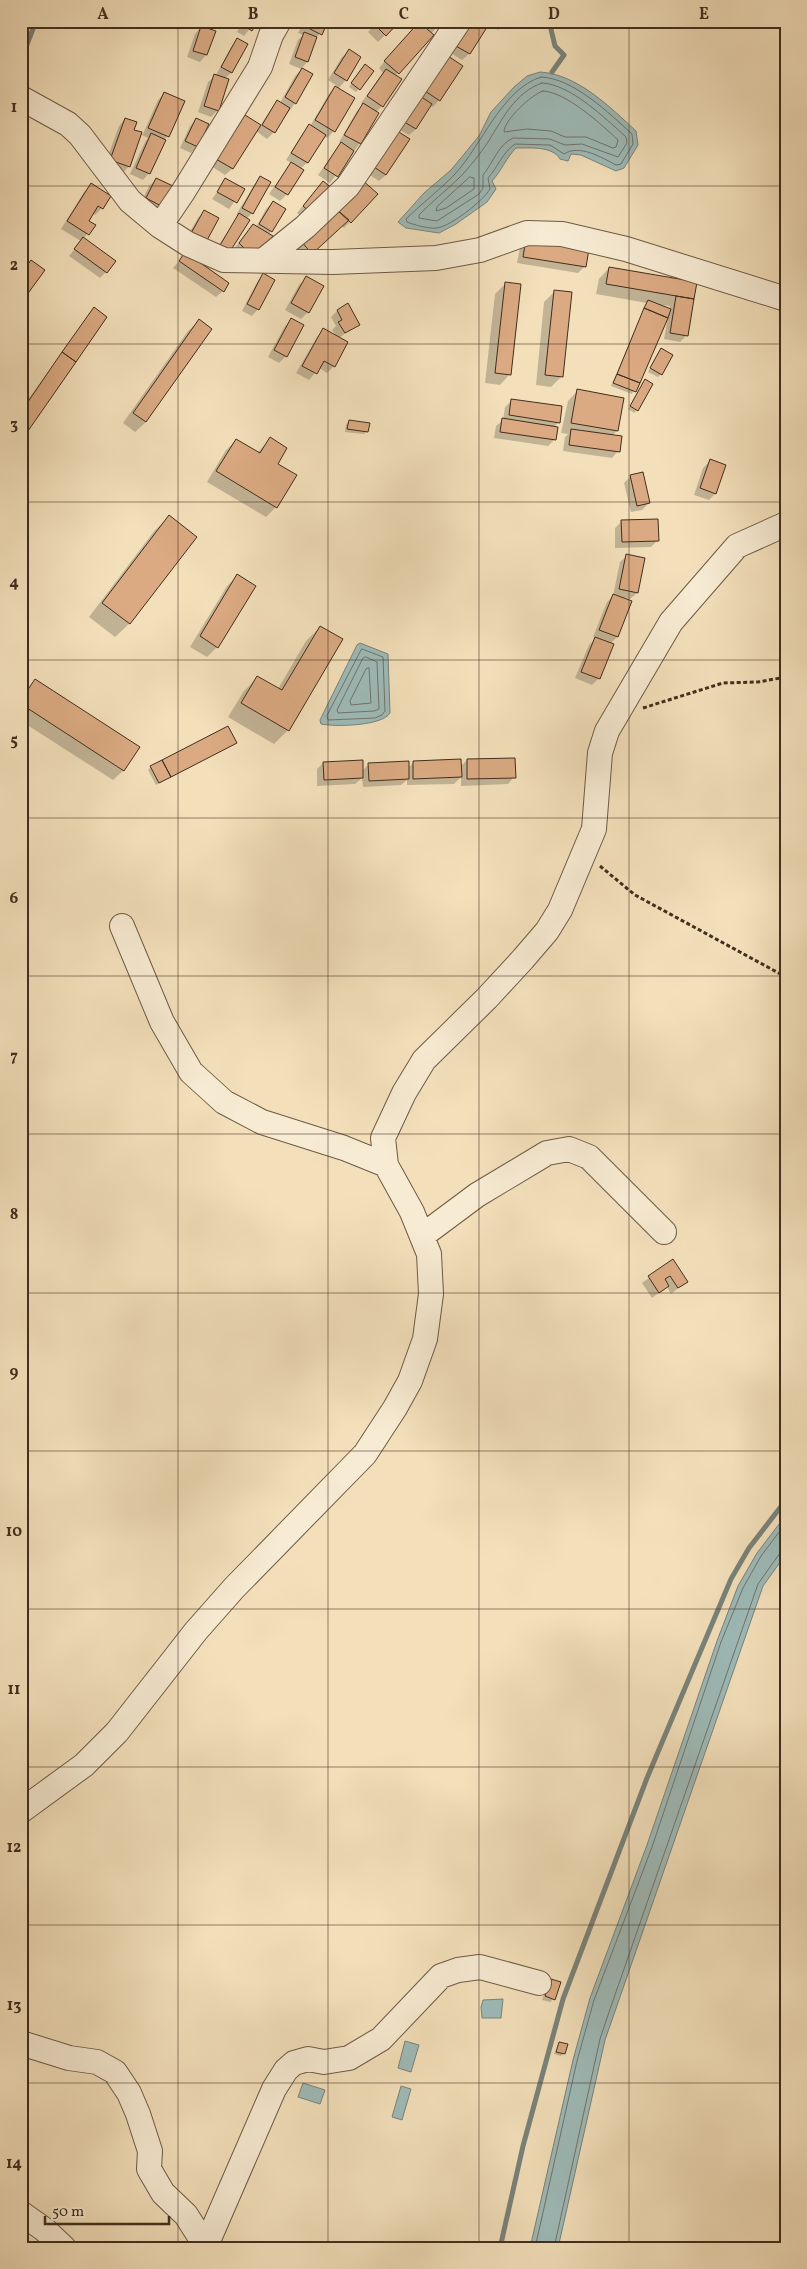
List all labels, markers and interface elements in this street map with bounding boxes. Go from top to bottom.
text: A [97,4,109,26]
text: B [248,4,259,26]
text: C [399,4,409,26]
text: D [548,4,560,26]
text: E [699,4,709,26]
text: 1 [11,97,17,119]
text: 2 [10,255,18,277]
text: 3 [10,414,18,436]
text: 4 [9,572,19,594]
text: 5 [10,730,18,752]
text: 6 [10,888,19,910]
text: 7 [10,1046,18,1068]
text: 8 [10,1204,18,1226]
text: 9 [10,1362,19,1384]
text: 10 [6,1521,22,1543]
text: 11 [8,1679,20,1701]
text: 12 [7,1837,21,1859]
text: 13 [7,1995,21,2017]
text: 14 [6,2153,22,2175]
scale bar [45,2194,169,2226]
text: 50 m [52,2202,84,2223]

